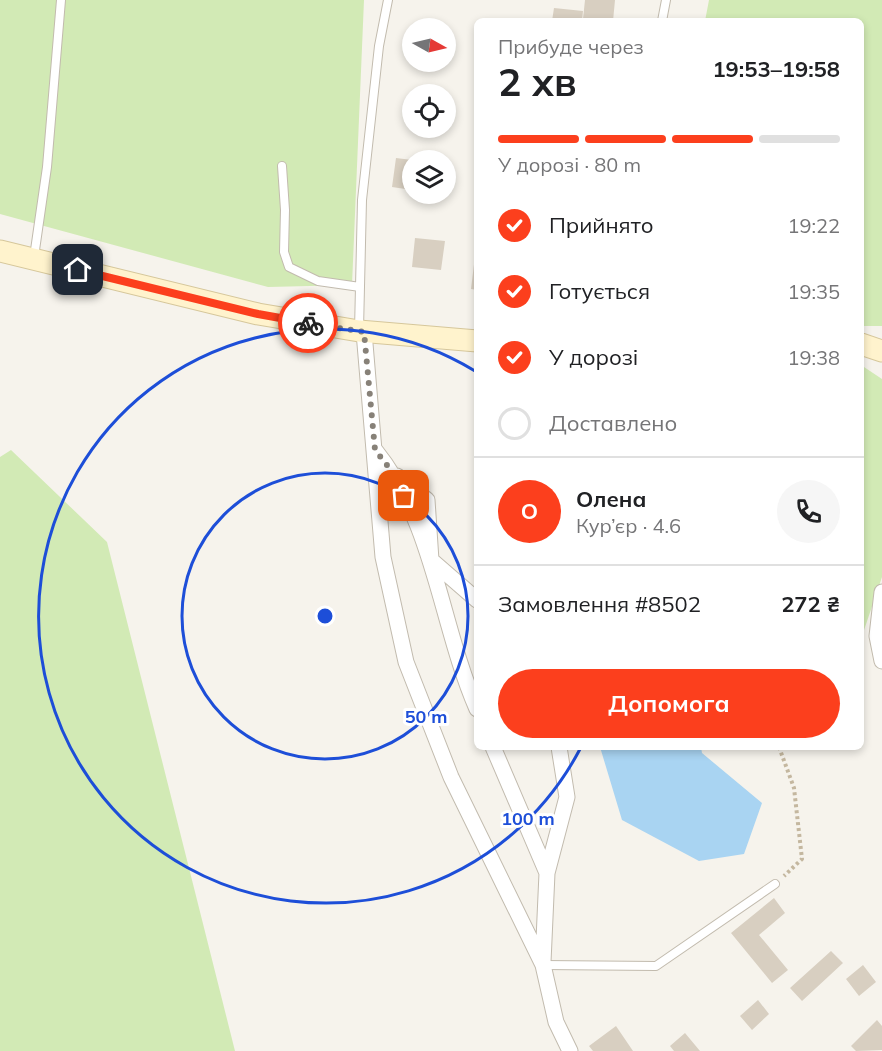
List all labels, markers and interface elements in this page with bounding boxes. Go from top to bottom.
north arrow [402,18,456,72]
map controls [402,18,456,204]
text: Прибуде через [498,34,644,59]
text: 19:53–19:58 [712,55,840,83]
text: 2 хв [498,57,577,106]
button: locate [402,84,456,138]
button: layers [402,150,456,204]
text: У дорозі · 80 m [498,152,641,177]
icon: check [498,209,531,242]
text: Прийнято [549,211,653,239]
text: 19:22 [787,213,840,238]
pin [52,244,103,295]
icon: home [61,253,94,286]
icon: check [498,275,531,308]
text: Готується [549,277,650,305]
text: 19:35 [787,279,840,304]
courier [278,293,338,353]
icon: bike [292,307,325,340]
icon: check [498,341,531,374]
text: У дорозі [549,343,638,371]
text: 19:38 [787,345,840,370]
text: Доставлено [549,409,677,437]
pin [378,470,429,521]
icon: bag [387,479,420,512]
button: phone [777,480,840,543]
text: Олена [576,485,646,513]
text: О [521,497,538,525]
text: Кур’єр · 4.6 [576,513,681,538]
text: Замовлення #8502 [498,590,701,618]
text: 272 ₴ [781,590,840,618]
centre of rings [315,606,335,626]
button: Допомога [498,669,840,738]
text: 50 m [405,705,447,728]
text: 100 m [501,807,555,830]

